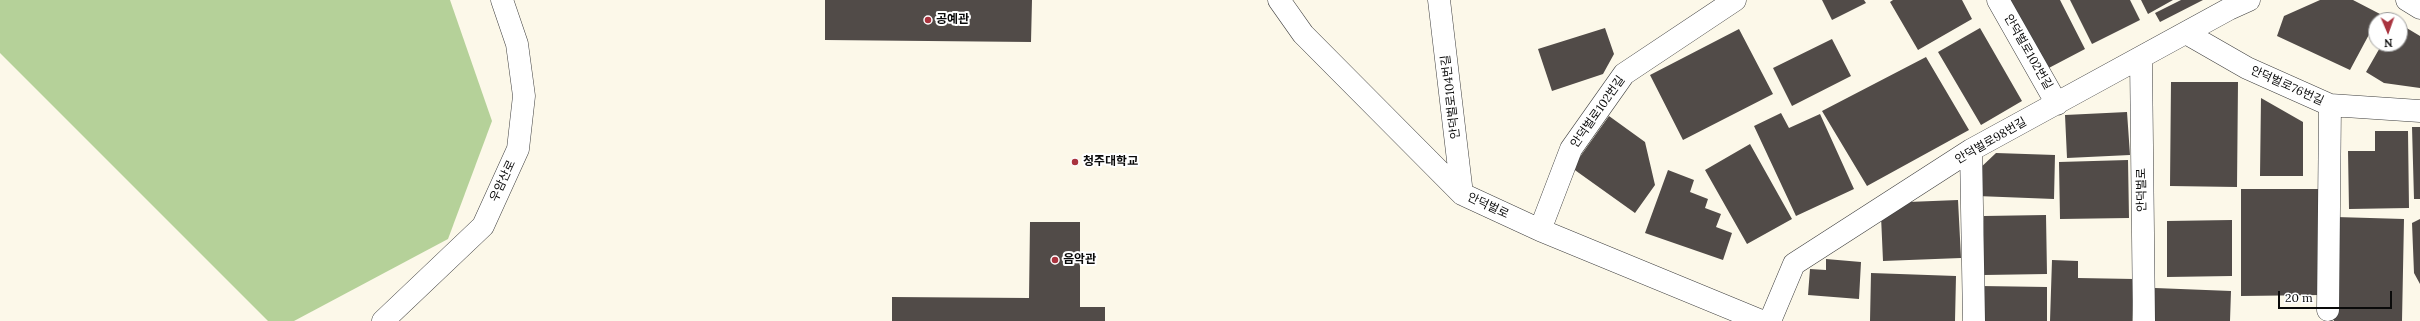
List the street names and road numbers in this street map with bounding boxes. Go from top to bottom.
street label: 안덕벌로102번길 [2001,12,2055,92]
street label: 안덕벌로104번길 [1439,54,1463,140]
street label: 안덕벌로76번길 [2248,63,2326,109]
street label: 안덕벌로102번길 [1568,73,1628,151]
street label: 안덕벌로98번길 [1953,115,2029,167]
street label: 우암산로 [487,158,519,204]
street label: 안덕벌로 [2134,168,2150,212]
street label: 안덕벌로 [1465,190,1511,222]

